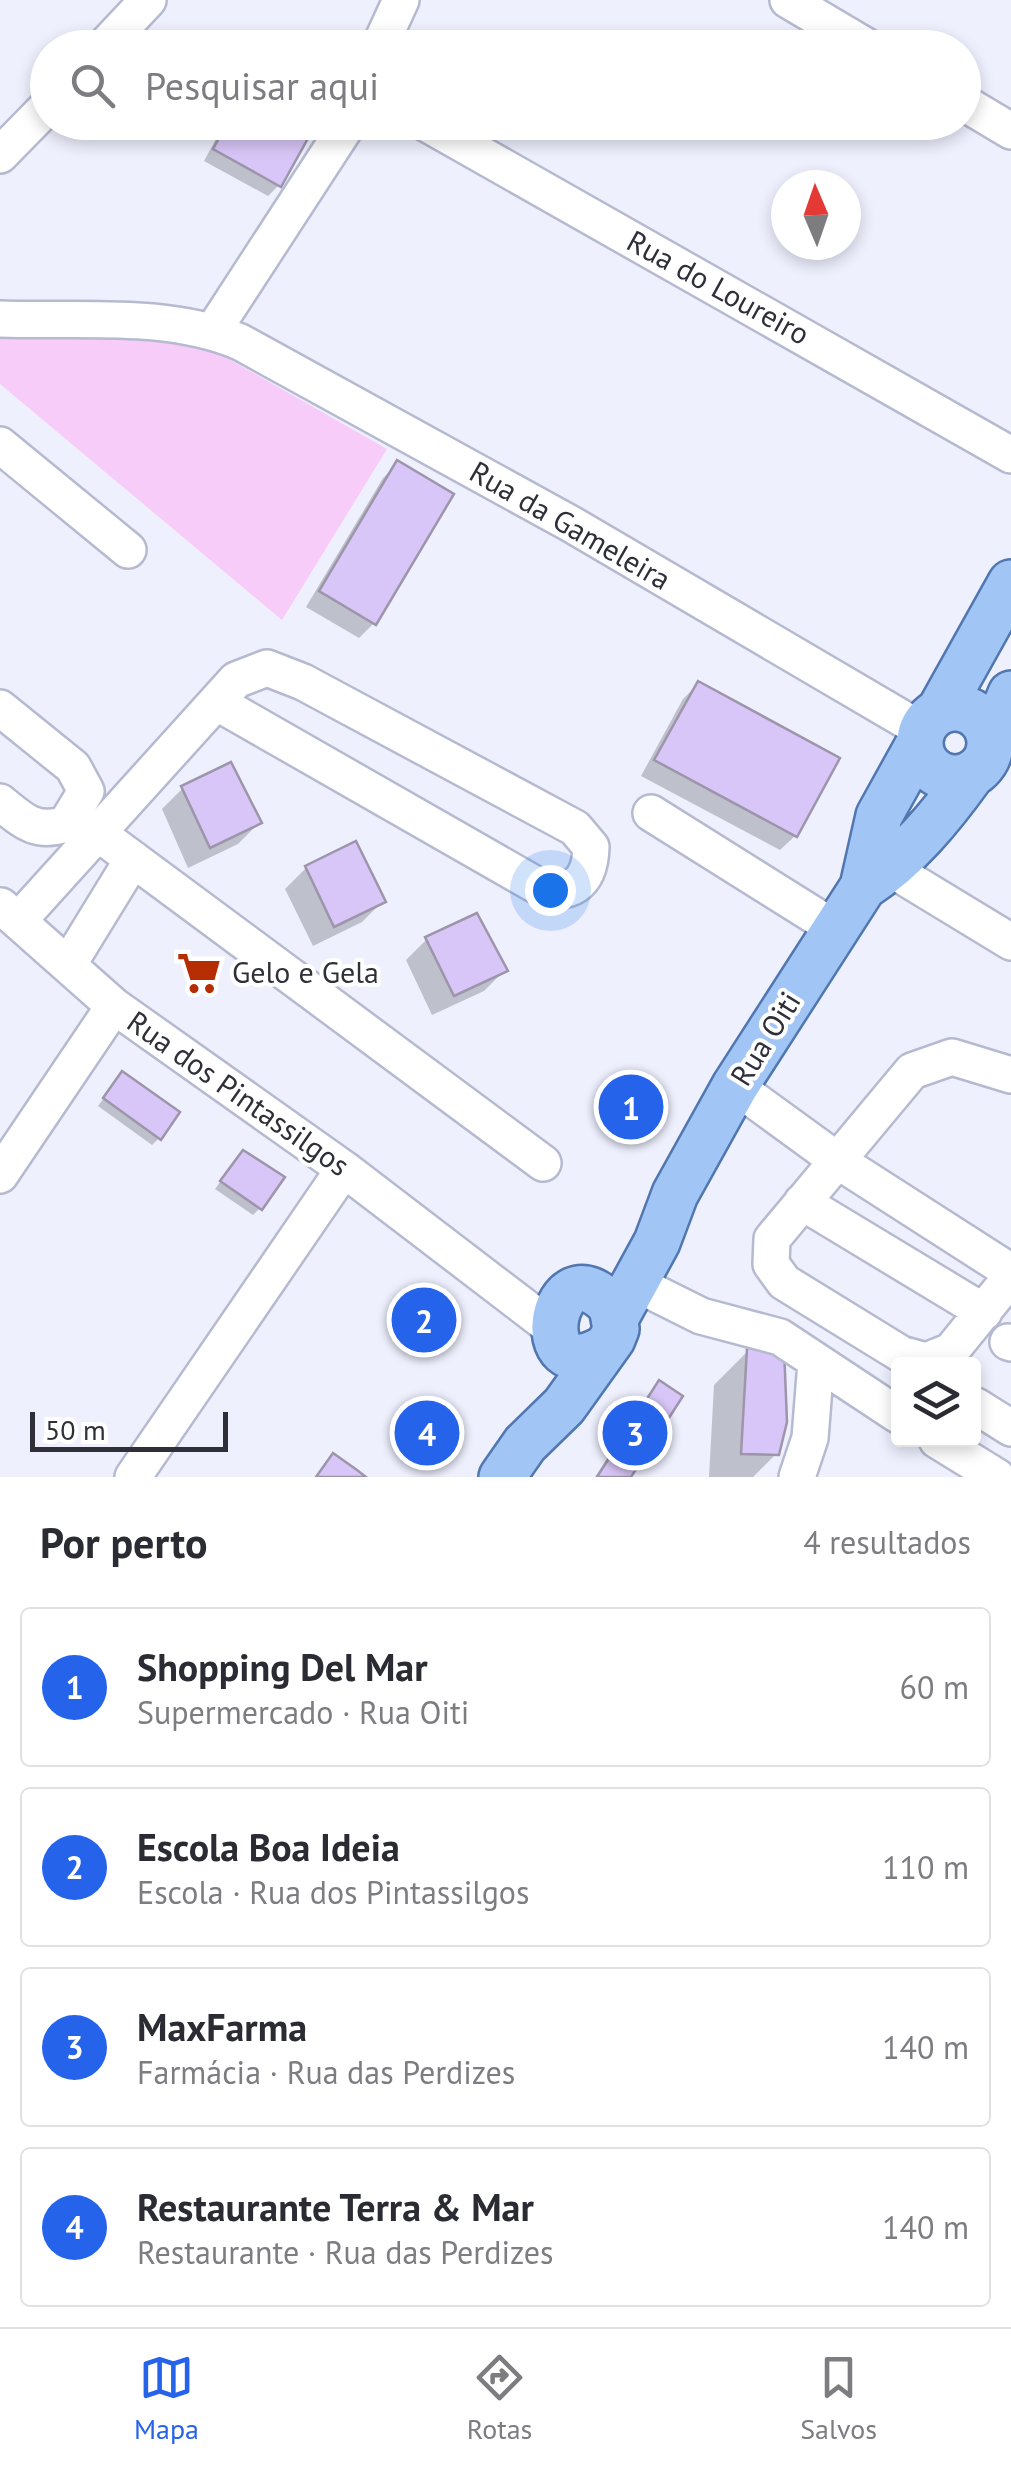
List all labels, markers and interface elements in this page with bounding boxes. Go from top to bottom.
search box [30,30,981,140]
icon: search [65,58,120,113]
text: Pesquisar aqui [145,61,379,110]
north arrow [771,170,861,260]
street label: Rua do Loureiro [621,221,817,353]
street label: Rua da Gameleira [463,451,678,598]
your location [525,865,576,916]
supermarket icon: Gelo e Gela [175,949,223,997]
place label: Gelo e Gela [232,952,379,991]
street label: Rua Oiti [721,984,809,1092]
street label: Rua dos Pintassilgos [120,1001,358,1184]
pin: 1 [598,1070,664,1144]
pin: 2 [392,1282,456,1358]
map controls [891,1357,981,1447]
button: layers [891,1357,981,1447]
pin: 4 [394,1396,460,1470]
pin: 3 [602,1396,668,1470]
scale bar [30,1407,228,1452]
text: 50 m [45,1411,106,1448]
text: Por perto [40,1515,207,1570]
text: 4 resultados [803,1521,971,1563]
text: Shopping Del Mar [137,1642,427,1691]
text: 1 [65,1666,84,1708]
text: 60 m [900,1666,969,1708]
text: Supermercado · Rua Oiti [137,1691,469,1733]
text: Escola Boa Ideia [137,1822,400,1871]
text: 2 [65,1846,84,1888]
text: 110 m [882,1846,969,1888]
text: Escola · Rua dos Pintassilgos [137,1871,529,1913]
text: MaxFarma [137,2002,307,2051]
text: 3 [65,2026,84,2068]
text: 140 m [882,2026,969,2068]
text: Farmácia · Rua das Perdizes [137,2051,515,2093]
text: Restaurante Terra & Mar [137,2182,534,2231]
text: 4 [65,2206,84,2248]
text: 140 m [882,2206,969,2248]
text: Restaurante · Rua das Perdizes [137,2231,554,2273]
tab: Mapa [134,2350,199,2447]
tab: Rotas [467,2350,532,2447]
tab: Salvos [800,2350,877,2447]

